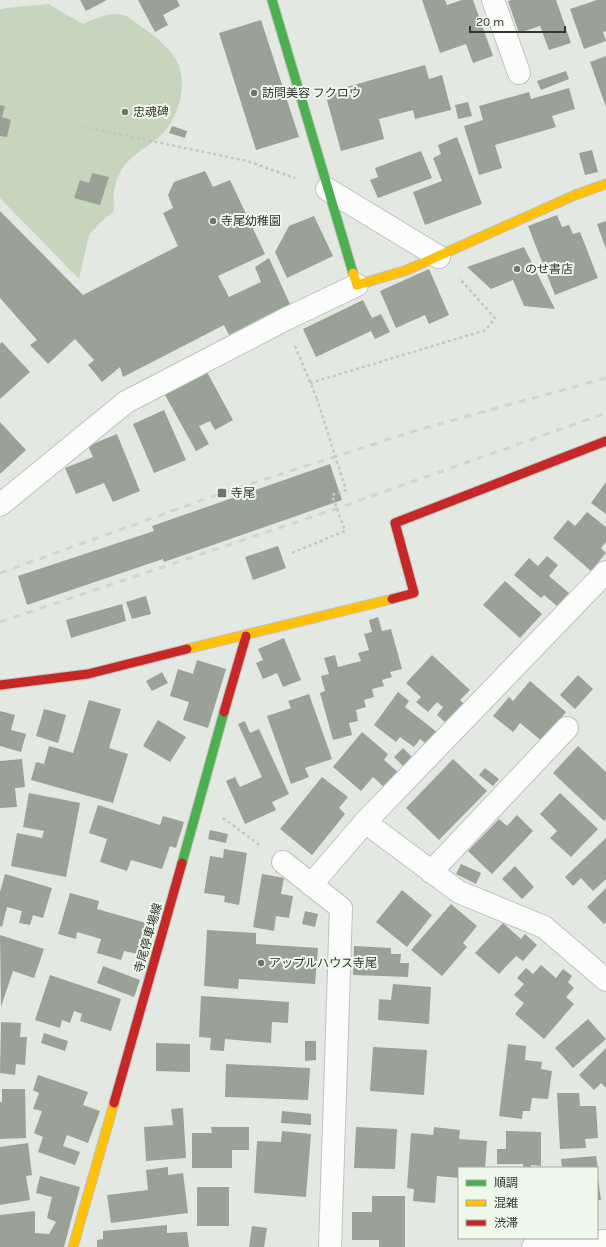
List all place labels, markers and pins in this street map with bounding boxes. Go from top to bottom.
place label: 訪問美容 フクロウ [262,86,361,100]
marker: 訪問美容 フクロウ [249,88,259,98]
place label: 忠魂碑 [133,105,169,119]
marker: 忠魂碑 [120,107,130,117]
place label: 寺尾幼稚園 [221,214,281,228]
marker: 寺尾幼稚園 [208,216,218,226]
place label: のせ書店 [525,262,573,276]
marker: のせ書店 [512,264,522,274]
place label: 寺尾 [231,486,255,500]
marker: 寺尾 [216,487,228,499]
place label: アップルハウス寺尾 [269,956,377,970]
marker: アップルハウス寺尾 [256,958,266,968]

